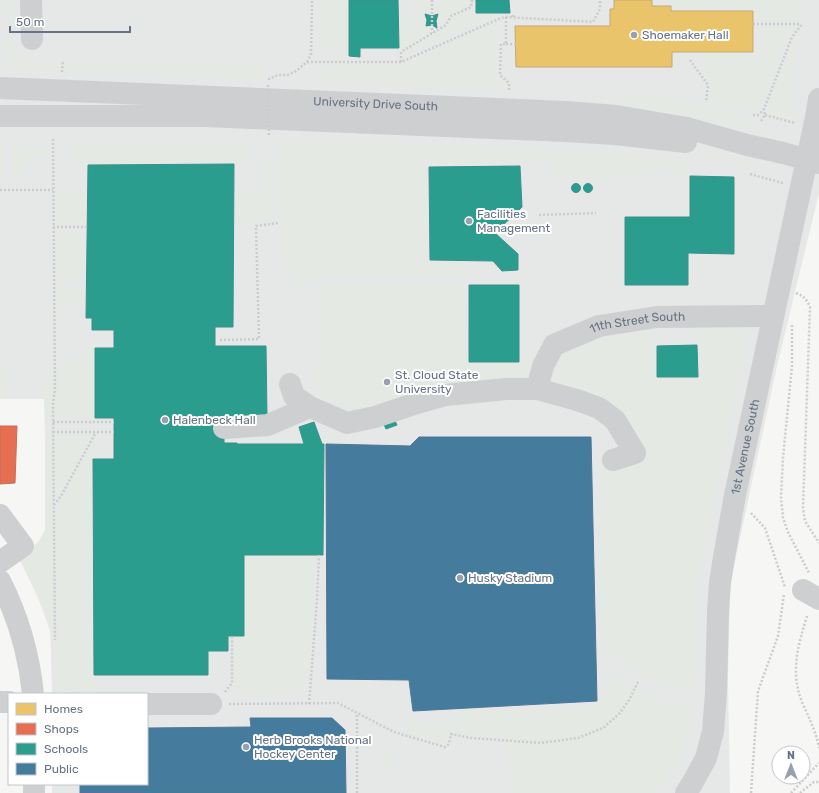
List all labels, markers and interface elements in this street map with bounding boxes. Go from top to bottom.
scale bar [10,8,130,34]
text: 50 m [16,15,44,29]
place label: Shoemaker Hall [642,28,729,42]
marker: Shoemaker Hall [629,30,639,40]
street label: University Drive South [313,94,438,114]
place label: Facilities Management [477,207,551,235]
marker: Facilities Management [464,216,474,226]
street label: 11th Street South [587,310,685,336]
place label: St. Cloud State University [395,368,479,396]
marker: St. Cloud State University [382,377,392,387]
street label: 1st Avenue South [728,398,762,496]
place label: Halenbeck Hall [173,413,256,427]
marker: Halenbeck Hall [160,415,170,425]
place label: Husky Stadium [468,571,552,585]
marker: Husky Stadium [455,573,465,583]
legend [8,693,148,785]
text: Homes [44,702,83,716]
text: Shops [44,722,79,736]
place label: Herb Brooks National Hockey Center [254,733,372,761]
text: Schools [44,742,88,756]
marker: Herb Brooks National Hockey Center [241,742,251,752]
north arrow [771,745,811,785]
text: N [787,749,795,762]
text: Public [44,762,79,776]

